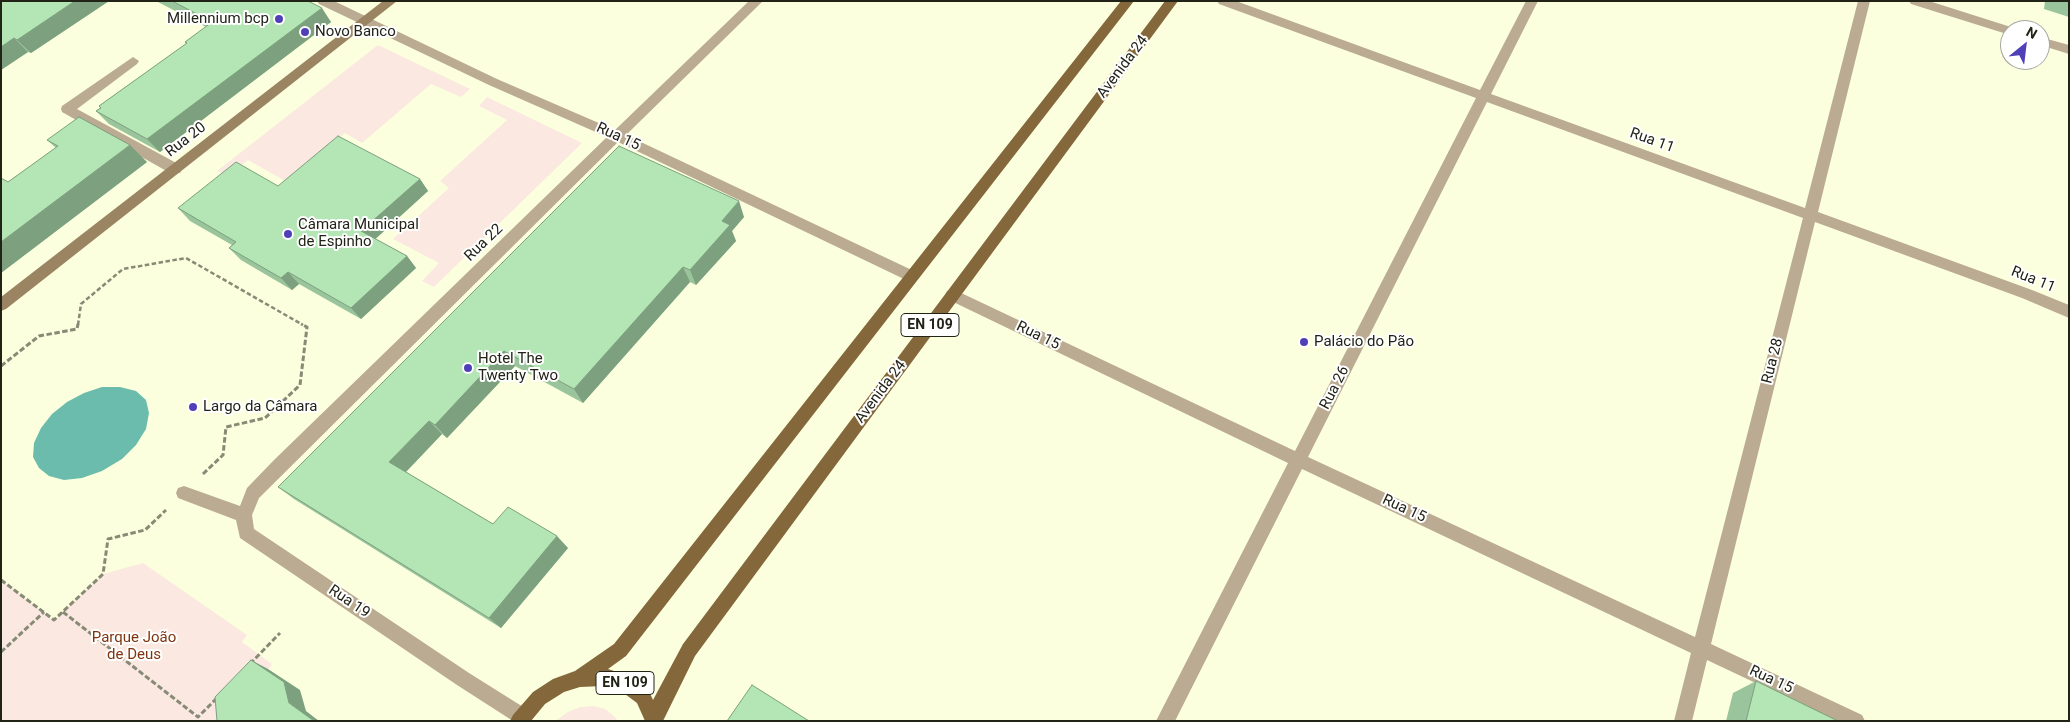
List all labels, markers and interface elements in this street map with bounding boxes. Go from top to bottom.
place label: Millennium bcp [167,10,269,28]
marker: Millennium bcp [273,13,285,25]
north arrow [2000,20,2050,70]
place label: Novo Banco [315,23,396,41]
text: N [2024,23,2040,42]
marker: Novo Banco [299,26,311,38]
street label: Avenida 24 [1094,32,1152,102]
street label: Rua 20 [162,119,210,161]
street label: Rua 15 [593,119,643,155]
street label: Rua 11 [1627,125,1677,157]
place label: Câmara Municipal de Espinho [298,216,419,251]
street label: Rua 22 [461,220,507,266]
marker: Câmara Municipal de Espinho [282,228,294,240]
street label: Rua 11 [2008,263,2058,297]
road number: EN 109 [901,314,959,336]
street label: Rua 15 [1013,318,1063,354]
place label: Palácio do Pão [1314,333,1414,351]
marker: Palácio do Pão [1298,336,1310,348]
street label: Rua 28 [1759,336,1787,386]
place label: Hotel The Twenty Two [478,350,558,385]
street label: Avenida 24 [852,357,910,427]
marker: Hotel The Twenty Two [462,362,474,374]
street label: Rua 26 [1316,363,1354,413]
place label: Largo da Câmara [203,398,317,416]
marker: Largo da Câmara [187,401,199,413]
street label: Rua 15 [1379,491,1429,527]
street label: Rua 19 [325,582,373,622]
park label: Parque João de Deus [92,629,176,664]
street label: Rua 15 [1746,662,1796,698]
road number: EN 109 [596,671,654,694]

